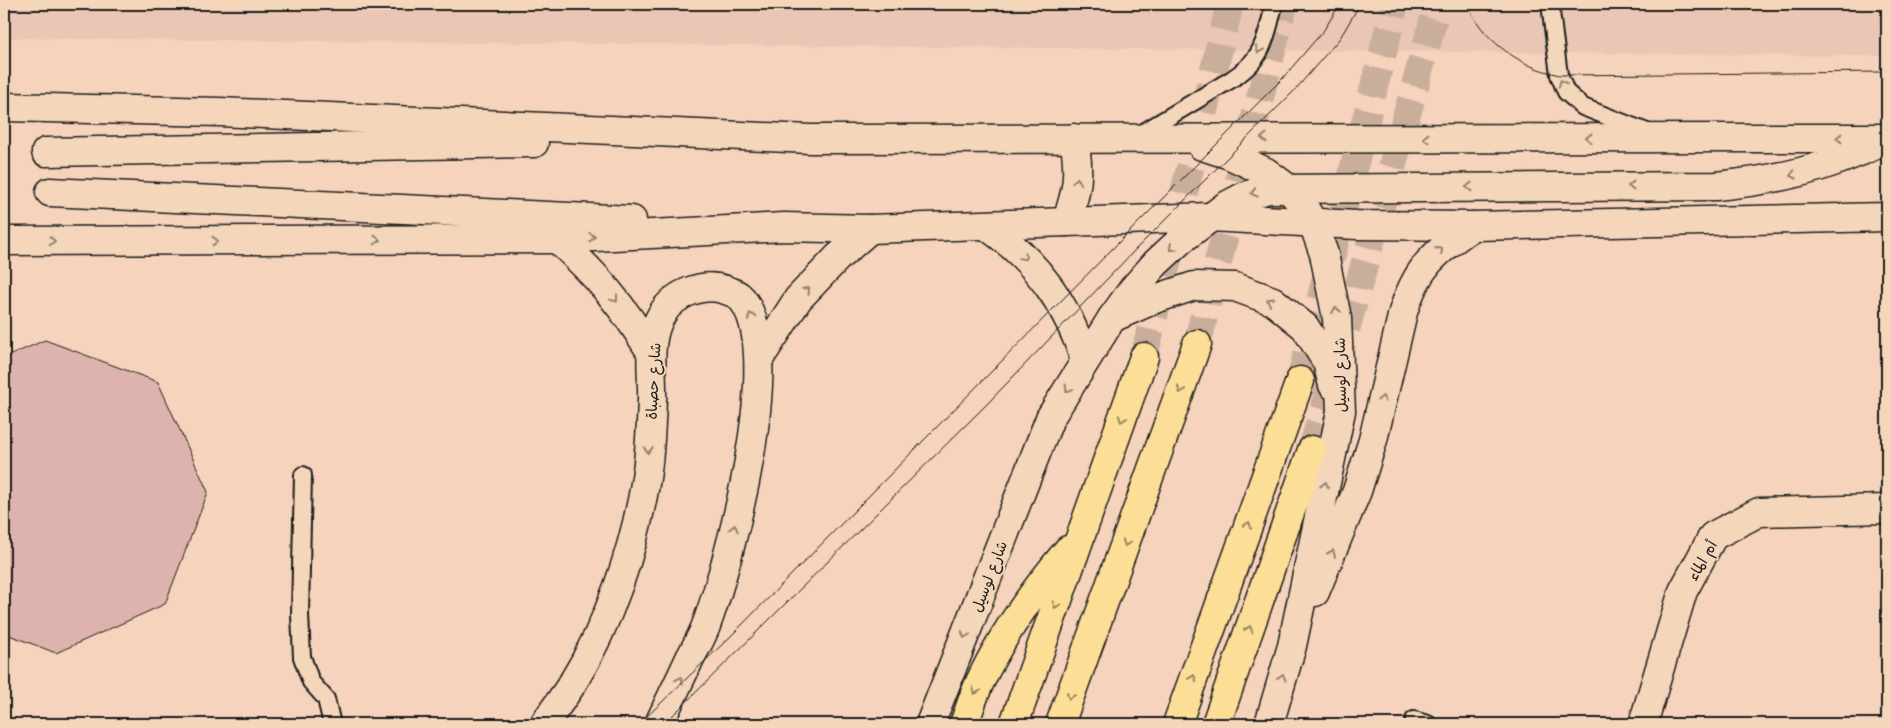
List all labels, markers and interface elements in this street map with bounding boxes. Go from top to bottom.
one-way arrow [1255,45,1266,54]
one-way arrow [1558,79,1569,88]
one-way arrow [1259,133,1267,143]
one-way arrow [1422,133,1430,143]
one-way arrow [1584,133,1592,143]
one-way arrow [1834,133,1842,143]
one-way arrow [1788,169,1797,180]
one-way arrow [1071,177,1082,185]
one-way arrow [1627,181,1635,192]
one-way arrow [1464,182,1472,192]
one-way arrow [1251,188,1259,198]
one-way arrow [589,232,597,243]
one-way arrow [374,235,382,245]
one-way arrow [49,236,57,246]
one-way arrow [212,236,219,246]
one-way arrow [1169,242,1178,251]
one-way arrow [1434,248,1443,256]
one-way arrow [1018,251,1027,260]
one-way arrow [801,287,810,296]
one-way arrow [610,293,618,302]
one-way arrow [1267,297,1276,307]
one-way arrow [1331,306,1342,315]
one-way arrow [747,312,757,321]
street label: شارع لوسيل [1327,337,1351,413]
street label: شارع حصباة [638,342,666,420]
one-way arrow [1065,383,1074,392]
one-way arrow [1177,385,1187,394]
one-way arrow [1376,394,1387,403]
one-way arrow [1118,414,1128,423]
one-way arrow [643,447,654,455]
one-way arrow [1320,480,1330,489]
one-way arrow [1242,522,1252,530]
one-way arrow [728,523,739,532]
street label: أم الماء [1680,535,1723,585]
street label: شارع لوسيل [964,537,1012,615]
one-way arrow [1122,538,1132,547]
one-way arrow [1325,549,1336,558]
one-way arrow [1052,600,1062,609]
one-way arrow [1243,625,1253,633]
one-way arrow [961,630,971,639]
one-way arrow [1277,674,1287,682]
one-way arrow [1187,675,1197,683]
one-way arrow [674,676,684,685]
one-way arrow [972,687,982,695]
one-way arrow [1066,691,1076,700]

